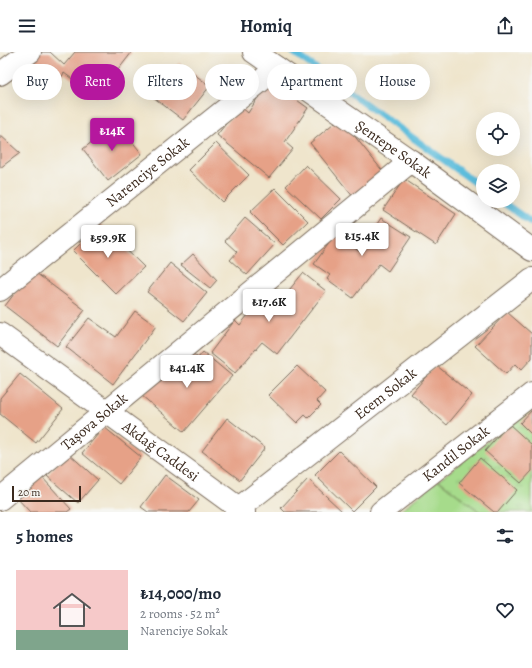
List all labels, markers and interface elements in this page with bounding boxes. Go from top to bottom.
text: Homiq [240,14,292,38]
icon: menu [16,15,38,37]
icon: share [494,15,516,37]
chip: Buy [12,64,62,100]
chip: Rent [70,64,125,100]
chip: Filters [133,64,197,100]
chip: New [205,64,259,100]
chip: Apartment [267,64,357,100]
chip: House [365,64,430,100]
map controls [476,112,520,208]
button: locate [476,112,520,156]
street label: Şentepe Sokak [352,115,436,183]
pin: ₺14K [88,118,136,152]
text: ₺14K [99,122,125,139]
street label: Narenciye Sokak [102,132,194,211]
button: layers [476,164,520,208]
pin: ₺15.4K [329,223,395,257]
pin: ₺59.9K [75,225,141,259]
text: ₺15.4K [345,227,379,244]
text: ₺59.9K [90,229,126,246]
pin: ₺17.6K [236,289,302,323]
text: ₺17.6K [252,293,286,310]
pin: ₺41.4K [154,355,220,389]
text: ₺41.4K [169,359,205,376]
street label: Ecem Sokak [350,363,421,424]
street label: Taşova Sokak [57,388,132,455]
street label: Akdağ Caddesi [117,416,203,486]
street label: Kandil Sokak [418,421,494,486]
scale bar [12,484,81,503]
text: 20 m [18,485,40,500]
text: 5 homes [16,525,73,548]
icon: filters [494,525,516,547]
text: ₺14,000/mo [140,582,221,605]
icon: home [48,586,96,634]
icon: heart [494,599,516,621]
text: 2 rooms · 52 m² [140,605,220,622]
text: Narenciye Sokak [140,622,228,639]

